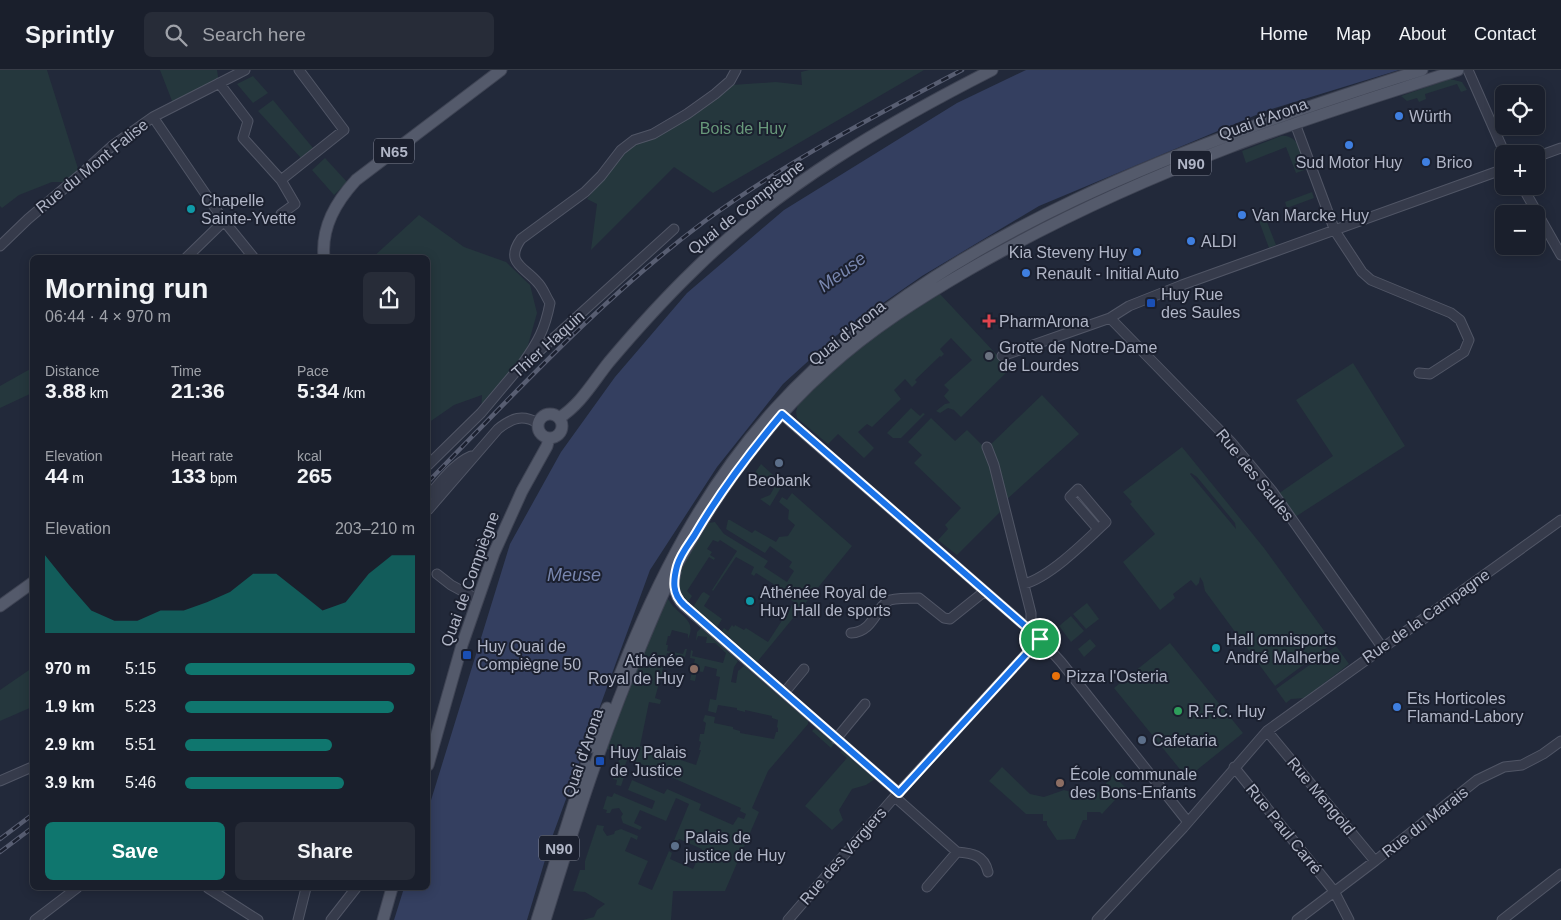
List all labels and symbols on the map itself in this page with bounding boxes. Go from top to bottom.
street label: Quai d'Arona [1216,95,1310,143]
place label: Würth [1409,108,1452,125]
marker: Würth [1393,110,1405,122]
street label: Rue du Mont Falise [33,116,151,216]
park label: Bois de Huy [700,120,786,137]
road number: N65 [374,138,414,164]
marker: Sud Motor Huy [1343,139,1355,151]
road number: N90 [1171,150,1211,176]
place label: Sud Motor Huy [1296,154,1402,171]
place label: Brico [1436,154,1473,171]
street label: Quai de Compiègne [685,156,807,258]
marker: Brico [1420,156,1432,168]
place label: Chapelle Sainte-Yvette [201,192,296,227]
marker: Chapelle Sainte-Yvette [185,203,197,215]
place label: Van Marcke Huy [1252,207,1369,224]
marker: Van Marcke Huy [1236,209,1248,221]
place label: ALDI [1201,233,1237,250]
marker: ALDI [1185,235,1197,247]
place label: Kia Steveny Huy [1009,244,1127,261]
marker: Kia Steveny Huy [1131,246,1143,258]
water label: Meuse [814,248,870,296]
place label: Renault - Initial Auto [1036,265,1179,282]
marker: Renault - Initial Auto [1020,267,1032,279]
place label: Huy Rue des Saules [1161,286,1240,321]
street label: Quai d'Arona [806,297,889,369]
marker: Huy Rue des Saules [1145,297,1157,309]
street label: Thier Haquin [508,307,588,381]
place label: PharmArona [999,313,1089,330]
marker: PharmArona [983,315,995,327]
place label: Grotte de Notre-Dame de Lourdes [999,339,1157,374]
marker: Grotte de Notre-Dame de Lourdes [983,350,995,362]
street label: Rue des Saules [1213,426,1297,524]
marker: Beobank [773,457,785,469]
place label: Beobank [747,472,812,489]
street label: Quai de Compiègne [438,509,502,649]
water label: Meuse [547,565,601,585]
street label: Rue de la Campagne [1359,566,1493,666]
place label: Athénée Royal de Huy Hall de sports [760,584,891,619]
marker: Athénée Royal de Huy Hall de sports [744,595,756,607]
pin [1019,618,1061,660]
place label: Hall omnisports André Malherbe [1226,631,1340,666]
place label: Huy Quai de Compiègne 50 [477,638,581,673]
marker: Hall omnisports André Malherbe [1210,642,1222,654]
marker: Huy Quai de Compiègne 50 [461,649,473,661]
place label: Athénée Royal de Huy [588,652,684,687]
marker: Athénée Royal de Huy [688,663,700,675]
place label: Pizza l'Osteria [1066,668,1168,685]
marker: Pizza l'Osteria [1050,670,1062,682]
place label: Ets Horticoles Flamand-Labory [1407,690,1524,725]
marker: Ets Horticoles Flamand-Labory [1391,701,1403,713]
place label: R.F.C. Huy [1188,703,1265,720]
marker: R.F.C. Huy [1172,705,1184,717]
street label: Quai d'Arona [560,706,606,800]
place label: Cafetaria [1152,732,1217,749]
marker: Cafetaria [1136,734,1148,746]
place label: Huy Palais de Justice [610,744,686,779]
street label: Rue Mengold [1284,754,1358,838]
marker: Huy Palais de Justice [594,755,606,767]
place label: École communale des Bons-Enfants [1070,765,1197,801]
marker: École communale des Bons-Enfants [1054,777,1066,789]
street label: Rue Paul Carré [1243,781,1325,877]
street label: Rue du Marais [1379,783,1471,861]
street label: Rue des Vergiers [796,804,890,908]
place label: Palais de justice de Huy [684,829,786,864]
road number: N90 [539,836,579,860]
marker: Palais de justice de Huy [669,840,681,852]

